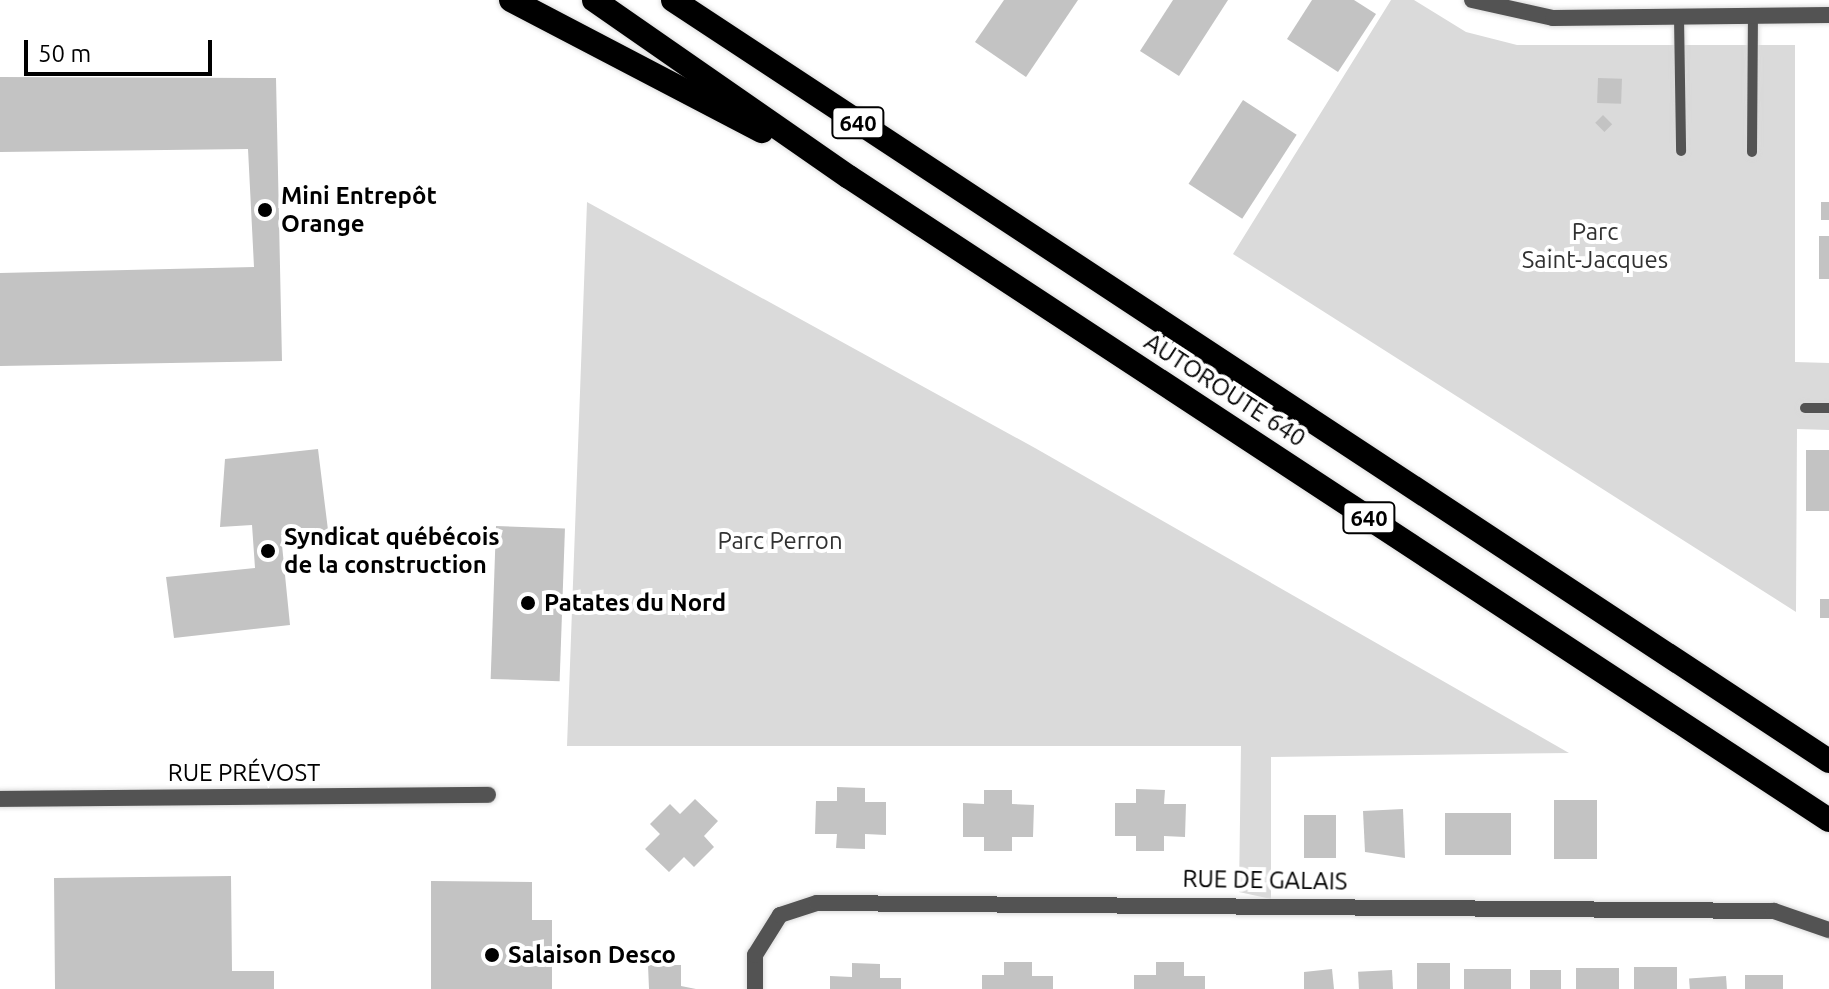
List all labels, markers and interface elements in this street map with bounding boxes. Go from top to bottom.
scale bar [28,24,216,74]
text: 50 m [38,40,91,67]
road number: 640 [830,105,886,141]
place label: Mini Entrepôt Orange [281,182,437,238]
marker: Mini Entrepôt Orange [256,201,274,219]
park label: Parc Saint-Jacques [1522,218,1668,274]
street label: AUTOROUTE 640 [1139,327,1311,453]
road number: 640 [1341,500,1397,536]
place label: Syndicat québécois de la construction [284,523,500,579]
park label: Parc Perron [717,527,843,555]
marker: Syndicat québécois de la construction [259,542,277,560]
place label: Patates du Nord [544,589,726,617]
marker: Patates du Nord [519,594,537,612]
street label: RUE PRÉVOST [168,759,320,787]
street label: RUE DE GALAIS [1182,864,1348,896]
place label: Salaison Desco [508,941,676,969]
marker: Salaison Desco [483,946,501,964]

